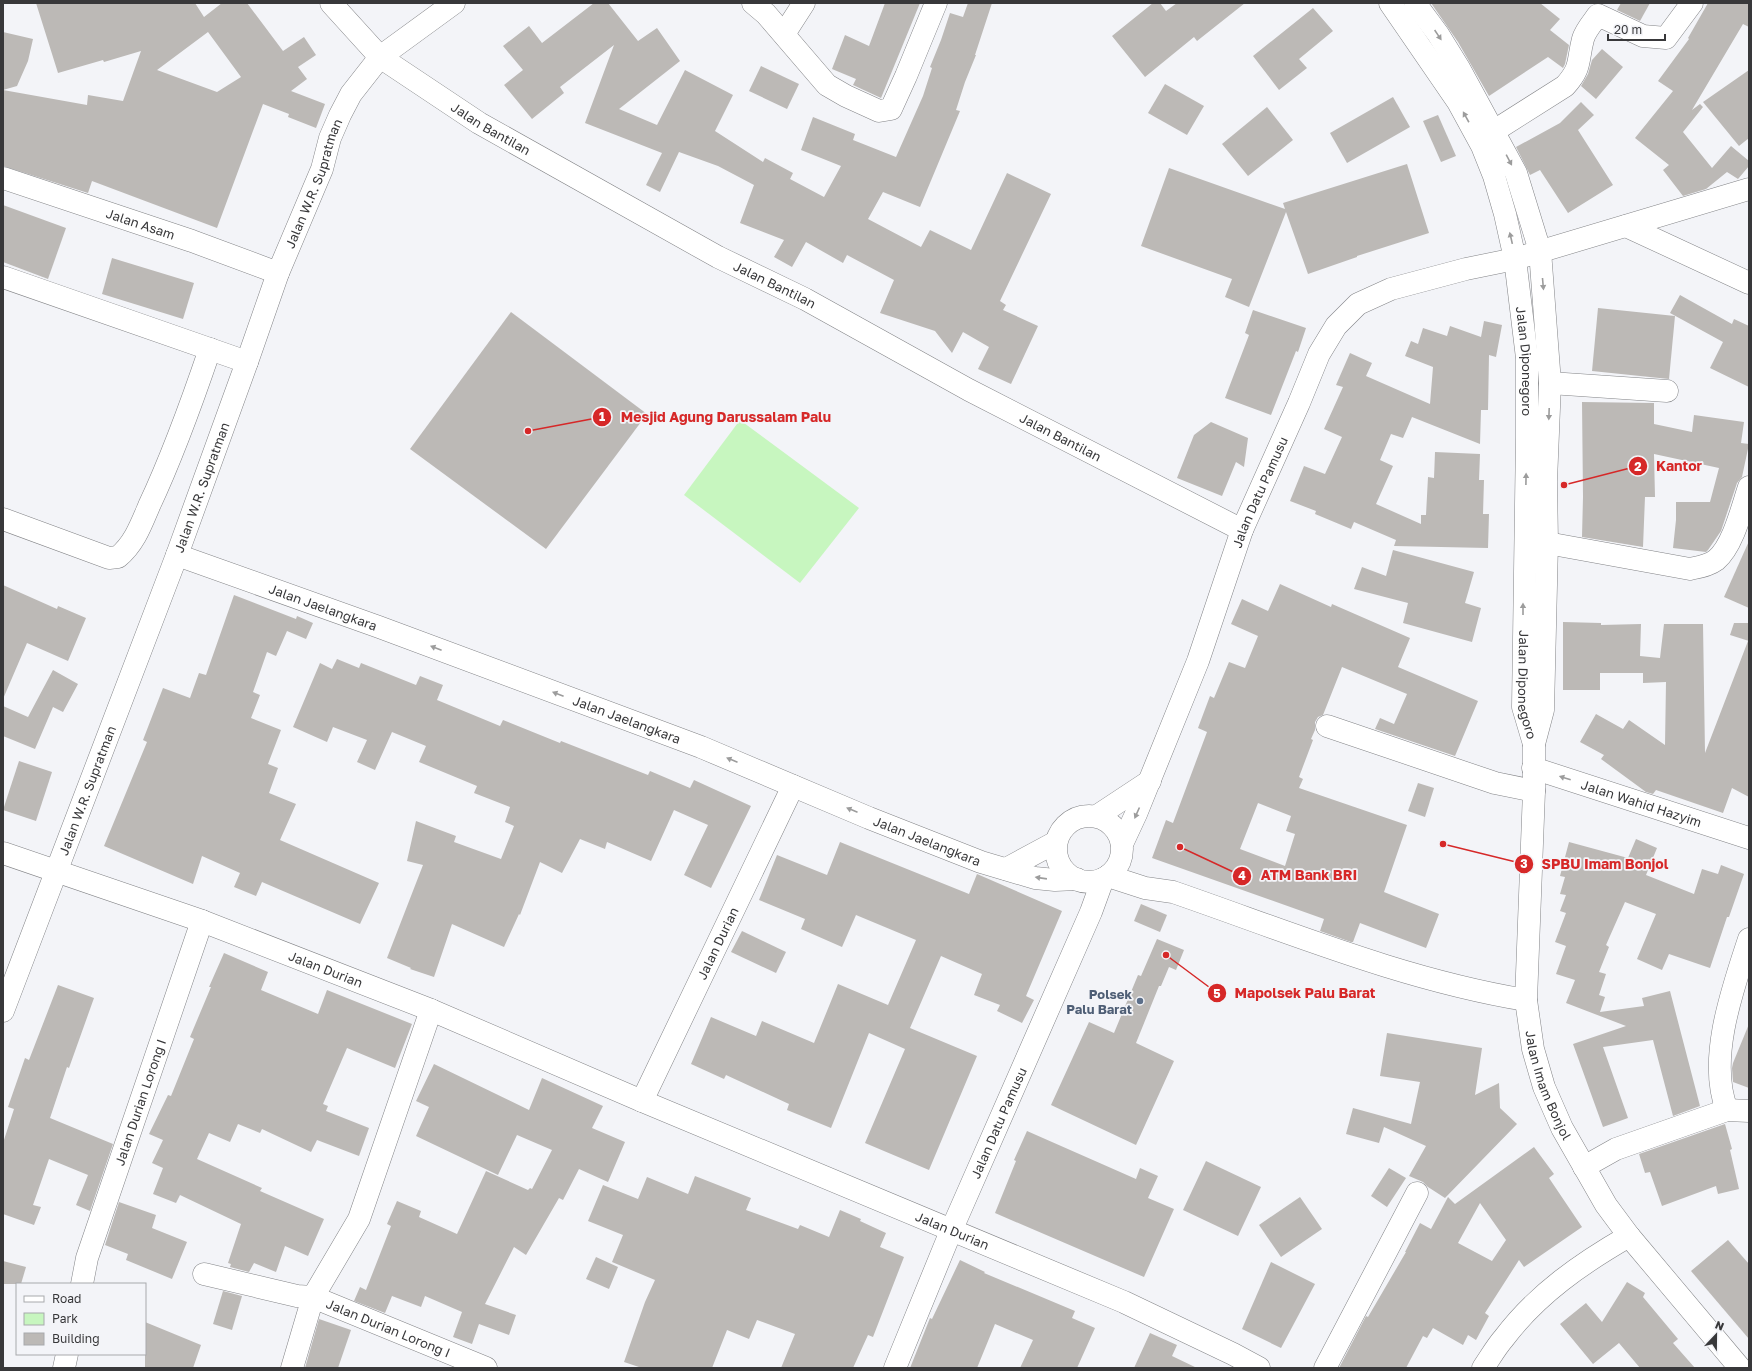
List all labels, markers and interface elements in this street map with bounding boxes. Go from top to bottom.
scale bar [1608,16,1665,42]
text: 20 m [1614,22,1642,37]
one-way arrow [1434,29,1442,40]
street label: Jalan Bantilan [448,99,533,158]
one-way arrow [1463,111,1469,122]
street label: Jalan W.R. Supratman [281,116,345,251]
one-way arrow [1506,154,1512,166]
street label: Jalan Asam [104,205,177,243]
one-way arrow [1507,232,1513,244]
street label: Jalan Bantilan [731,258,819,311]
one-way arrow [1540,278,1546,290]
street label: Jalan Diponegoro [1513,306,1535,416]
callout: Mesjid Agung Darussalam Palu [592,404,839,430]
text: Mesjid Agung Darussalam Palu [621,408,831,425]
one-way arrow [1546,408,1552,421]
text: 1 [599,409,605,424]
street label: Jalan Bantilan [1017,409,1104,465]
street label: Jalan W.R. Supratman [171,420,232,555]
street label: Jalan Datu Pamusu [1229,434,1291,550]
callout: Kantor [1628,453,1710,479]
text: Kantor [1656,457,1703,474]
text: 2 [1634,459,1642,474]
one-way arrow [1523,472,1529,485]
street label: Jalan Jaelangkara [267,580,379,634]
one-way arrow [1520,602,1526,615]
street label: Jalan Diponegoro [1514,630,1540,741]
one-way arrow [430,645,442,651]
one-way arrow [551,690,563,696]
street label: Jalan Jaelangkara [571,692,683,747]
street label: Jalan W.R. Supratman [55,723,119,858]
one-way arrow [725,757,737,763]
one-way arrow [1559,775,1571,781]
street label: Jalan Wahid Hazyim [1579,776,1704,830]
one-way arrow [845,807,857,813]
one-way arrow [1133,807,1139,819]
street label: Jalan Jaelangkara [871,813,983,869]
callout: SPBU Imam Bonjol [1514,851,1677,877]
text: SPBU Imam Bonjol [1542,855,1669,872]
text: 3 [1520,856,1528,871]
callout: ATM Bank BRI [1232,863,1365,889]
text: ATM Bank BRI [1261,866,1357,883]
text: 4 [1238,868,1246,883]
one-way arrow [1035,875,1047,881]
street label: Jalan Durian [694,904,742,982]
street label: Jalan Durian [286,947,365,991]
callout: Mapolsek Palu Barat [1207,980,1383,1006]
text: Mapolsek Palu Barat [1235,984,1376,1001]
place label: Polsek Palu Barat [1066,986,1132,1017]
text: 5 [1213,986,1221,1001]
marker: Polsek Palu Barat [1135,996,1145,1006]
street label: Jalan Imam Bonjol [1522,1030,1575,1143]
street label: Jalan Durian Lorong I [111,1037,169,1168]
street label: Jalan Datu Pamusu [967,1065,1030,1181]
street label: Jalan Durian [913,1208,992,1253]
legend [16,1283,146,1355]
text: Road [52,1291,81,1306]
street label: Jalan Durian Lorong I [324,1295,453,1361]
text: Park [52,1311,78,1326]
north arrow [1696,1315,1736,1355]
text: N [1714,1318,1726,1333]
text: Building [52,1331,100,1346]

